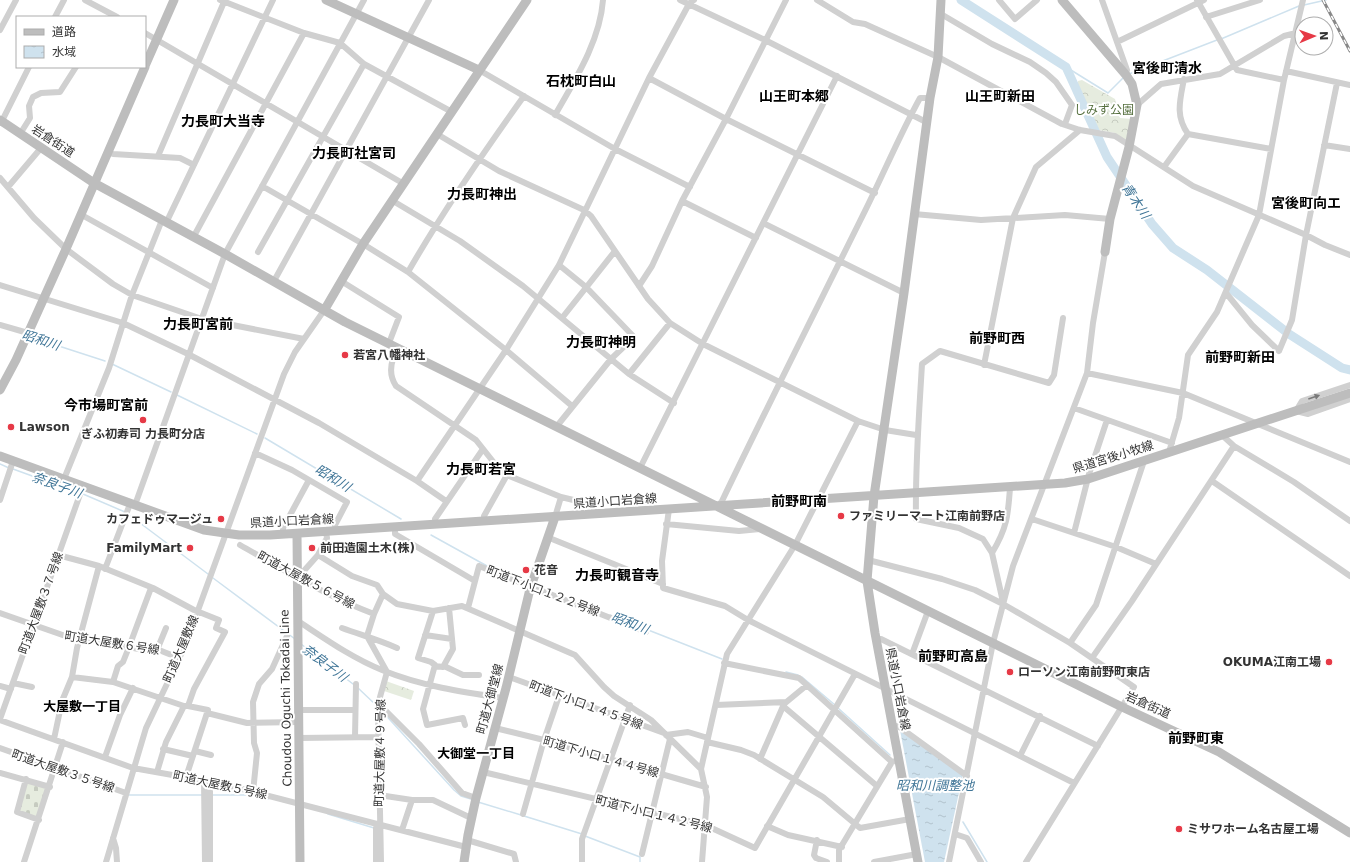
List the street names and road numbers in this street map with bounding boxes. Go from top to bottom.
street label: 岩倉街道 [29,122,77,160]
street label: 県道宮後小牧線 [1071,438,1155,476]
street label: 県道小口岩倉線 [573,491,657,511]
street label: 県道小口岩倉線 [250,512,334,530]
street label: 町道大屋敷５６号線 [255,548,357,612]
street label: 町道大屋敷３７号線 [16,550,66,656]
street label: 町道下小口１２２号線 [484,563,602,619]
street label: Choudou Oguchi Tokadai Line [277,609,295,787]
street label: 町道大屋敷線 [160,613,202,685]
street label: 町道大屋敷６号線 [63,629,161,657]
street label: 県道小口岩倉線 [883,646,913,732]
street label: 町道大御堂線 [474,662,506,736]
street label: 町道下小口１４５号線 [527,678,645,732]
street label: 岩倉街道 [1123,689,1173,721]
street label: 町道大屋敷４９号線 [372,699,388,807]
street label: 町道下小口１４４号線 [541,734,661,780]
street label: 町道大屋敷３５号線 [10,747,116,795]
street label: 町道大屋敷５号線 [172,768,268,802]
street label: 町道下小口１４２号線 [594,793,714,835]

